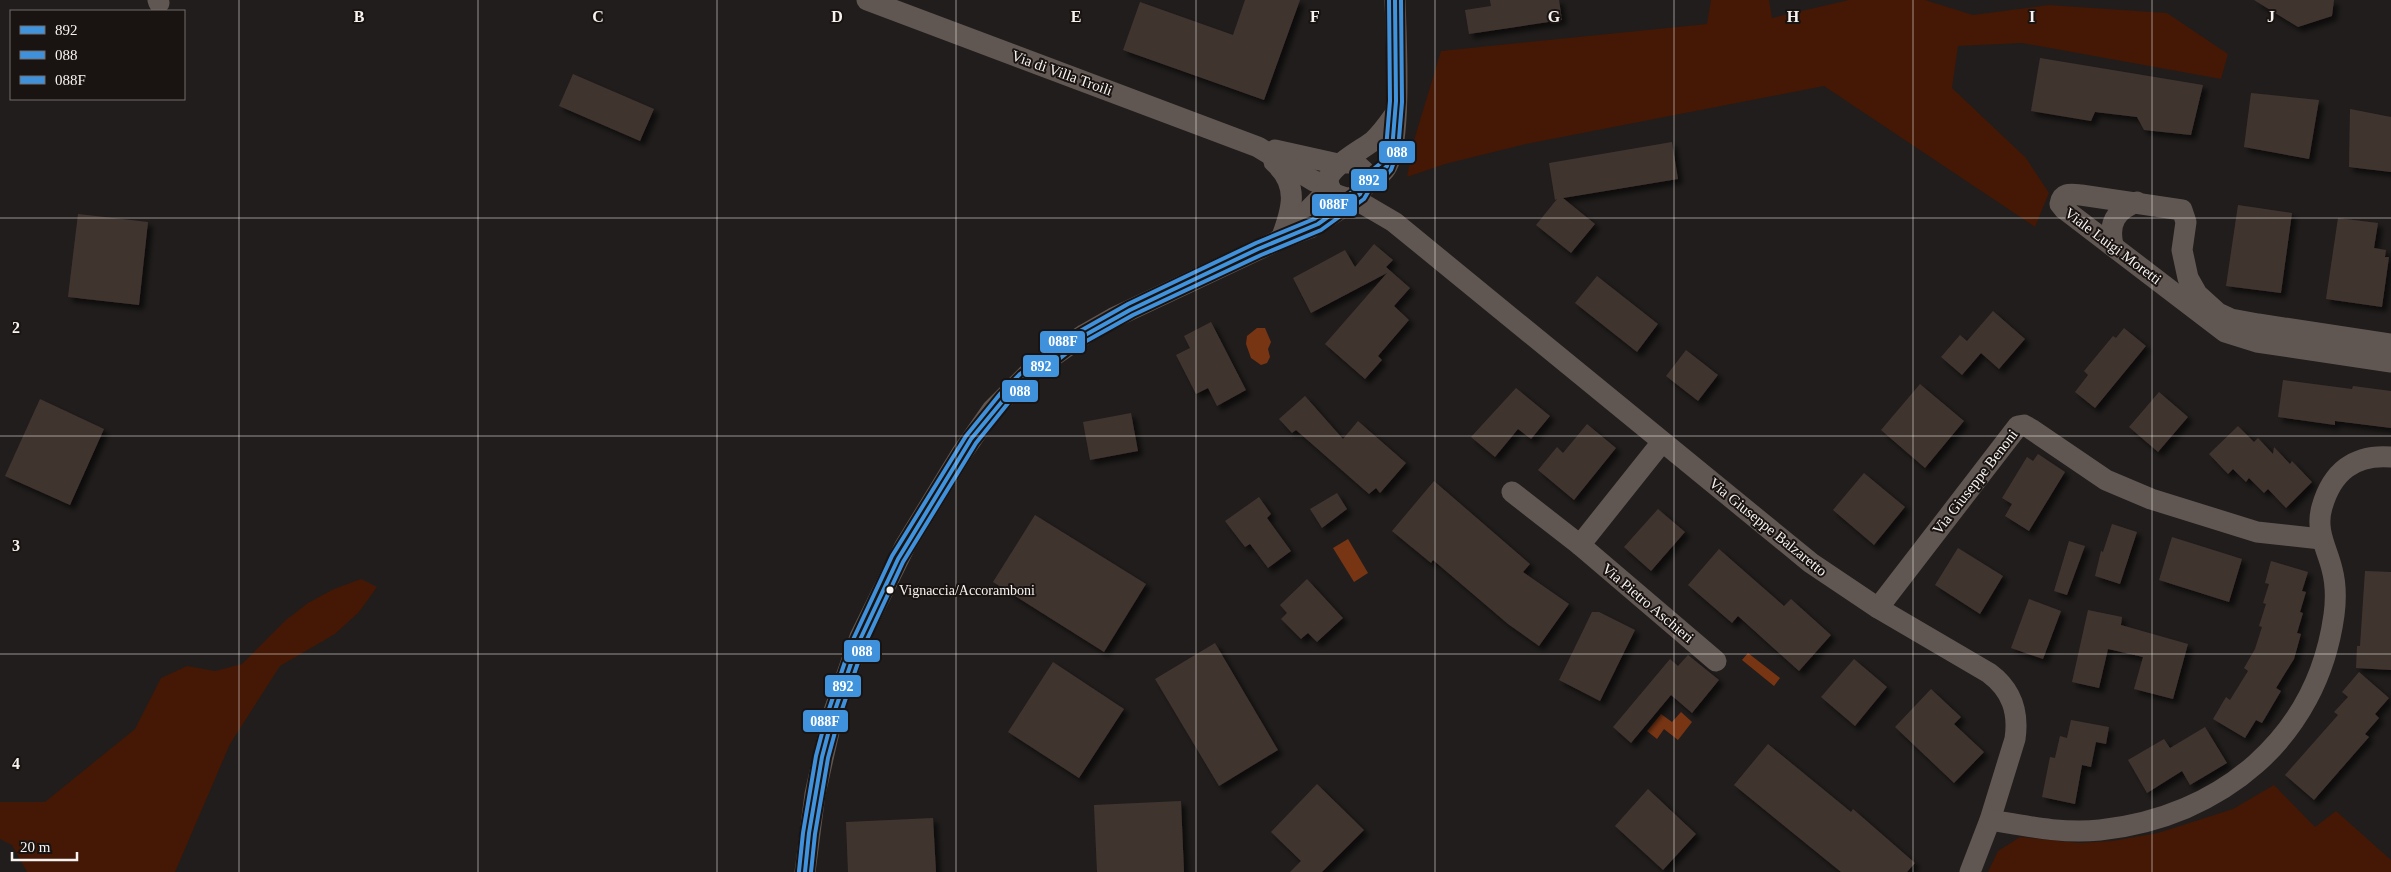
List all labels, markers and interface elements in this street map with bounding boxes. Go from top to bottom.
text: B [354,8,365,25]
text: C [592,8,604,25]
text: D [831,8,843,25]
text: E [1071,8,1081,25]
text: F [1310,8,1320,25]
text: G [1548,8,1561,25]
text: H [1787,8,1800,25]
text: I [2029,8,2035,25]
text: J [2267,8,2275,25]
legend [10,10,185,100]
text: 892 [55,22,78,38]
text: 088 [55,47,78,63]
street label: Via di Villa Troili [1010,47,1114,99]
text: 088F [55,72,86,88]
line badge: 088 [1378,140,1416,164]
text: 088 [1387,145,1408,160]
line badge: 892 [1350,168,1388,192]
text: 892 [1359,173,1380,188]
line badge: 088F [1311,193,1358,217]
text: 088F [1319,197,1349,212]
street label: Viale Luigi Moretti [2062,205,2164,287]
text: 2 [12,319,20,336]
line badge: 088F [1039,330,1086,354]
text: 088F [1048,334,1078,349]
line badge: 892 [1022,354,1060,378]
text: 892 [1031,359,1052,374]
line badge: 088 [1001,379,1039,403]
text: 088 [1010,384,1031,399]
street label: Via Giuseppe Benoni [1929,427,2021,537]
street label: Via Giuseppe Balzaretto [1706,475,1830,579]
text: 3 [12,537,20,554]
street label: Via Pietro Aschieri [1599,560,1697,646]
place label: Vignaccia/Accoramboni [899,583,1035,598]
marker: Vignaccia/Accoramboni [885,585,895,595]
line badge: 088 [843,639,881,663]
text: 088 [852,644,873,659]
line badge: 892 [824,674,862,698]
text: 892 [833,679,854,694]
line badge: 088F [802,709,849,733]
text: 088F [810,714,840,729]
text: 4 [12,755,20,772]
scale bar [12,830,78,862]
text: 20 m [20,839,51,855]

